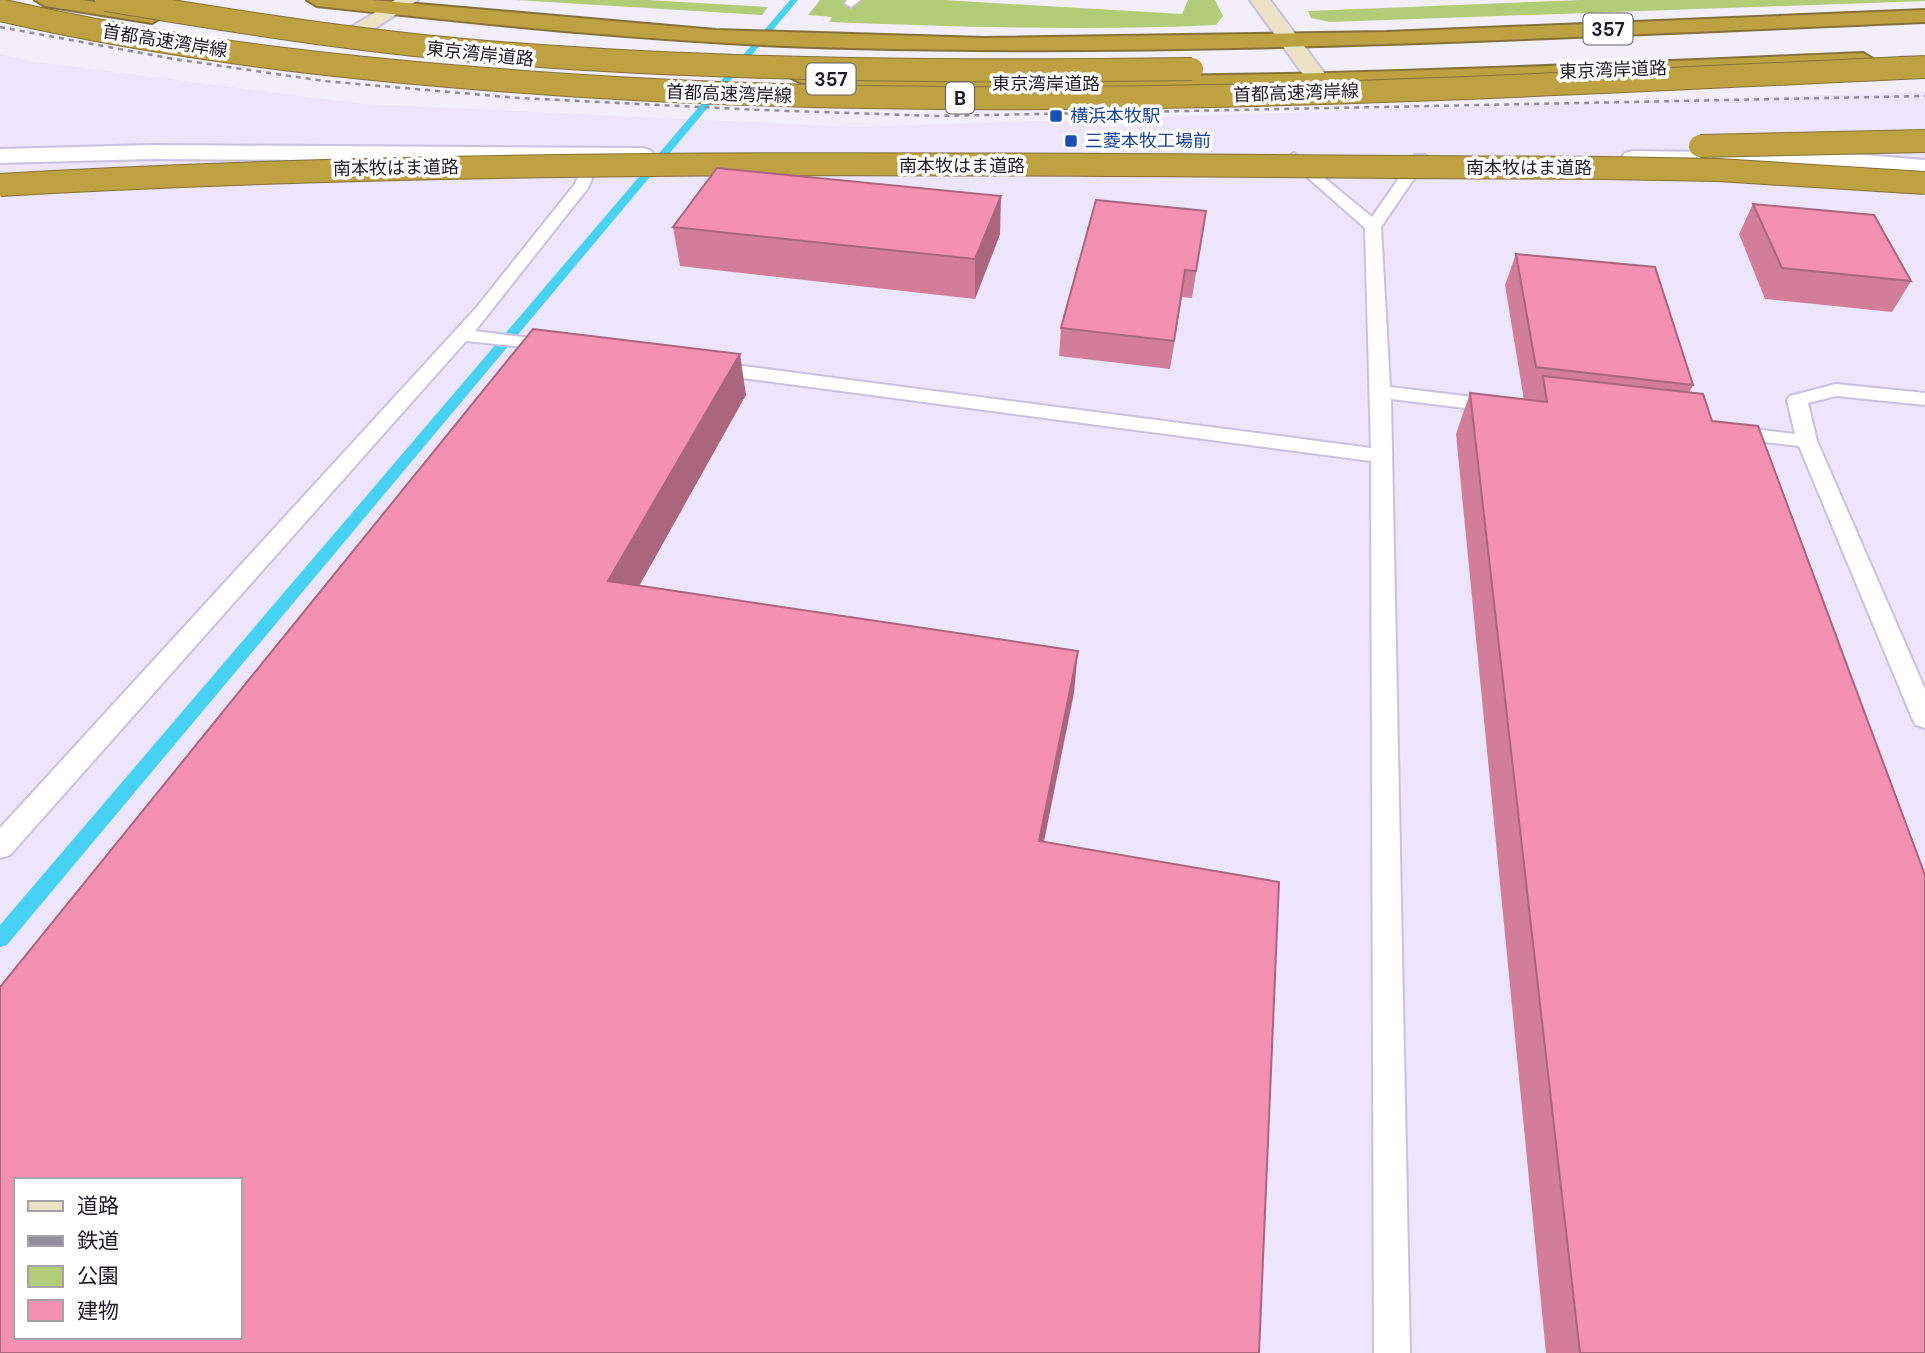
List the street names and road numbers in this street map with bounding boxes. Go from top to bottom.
road number: 357 [1584,14,1632,44]
street label: 首都高速湾岸線 [101,19,229,63]
street label: 東京湾岸道路 [425,36,535,72]
street label: 東京湾岸道路 [1559,56,1667,84]
road number: 357 [806,64,856,94]
street label: 東京湾岸道路 [992,72,1100,96]
street label: 首都高速湾岸線 [1233,79,1359,107]
street label: 首都高速湾岸線 [666,80,792,108]
road number: B [946,82,974,114]
street label: 南本牧はま道路 [899,154,1025,178]
street label: 南本牧はま道路 [333,155,459,181]
street label: 南本牧はま道路 [1466,156,1592,180]

